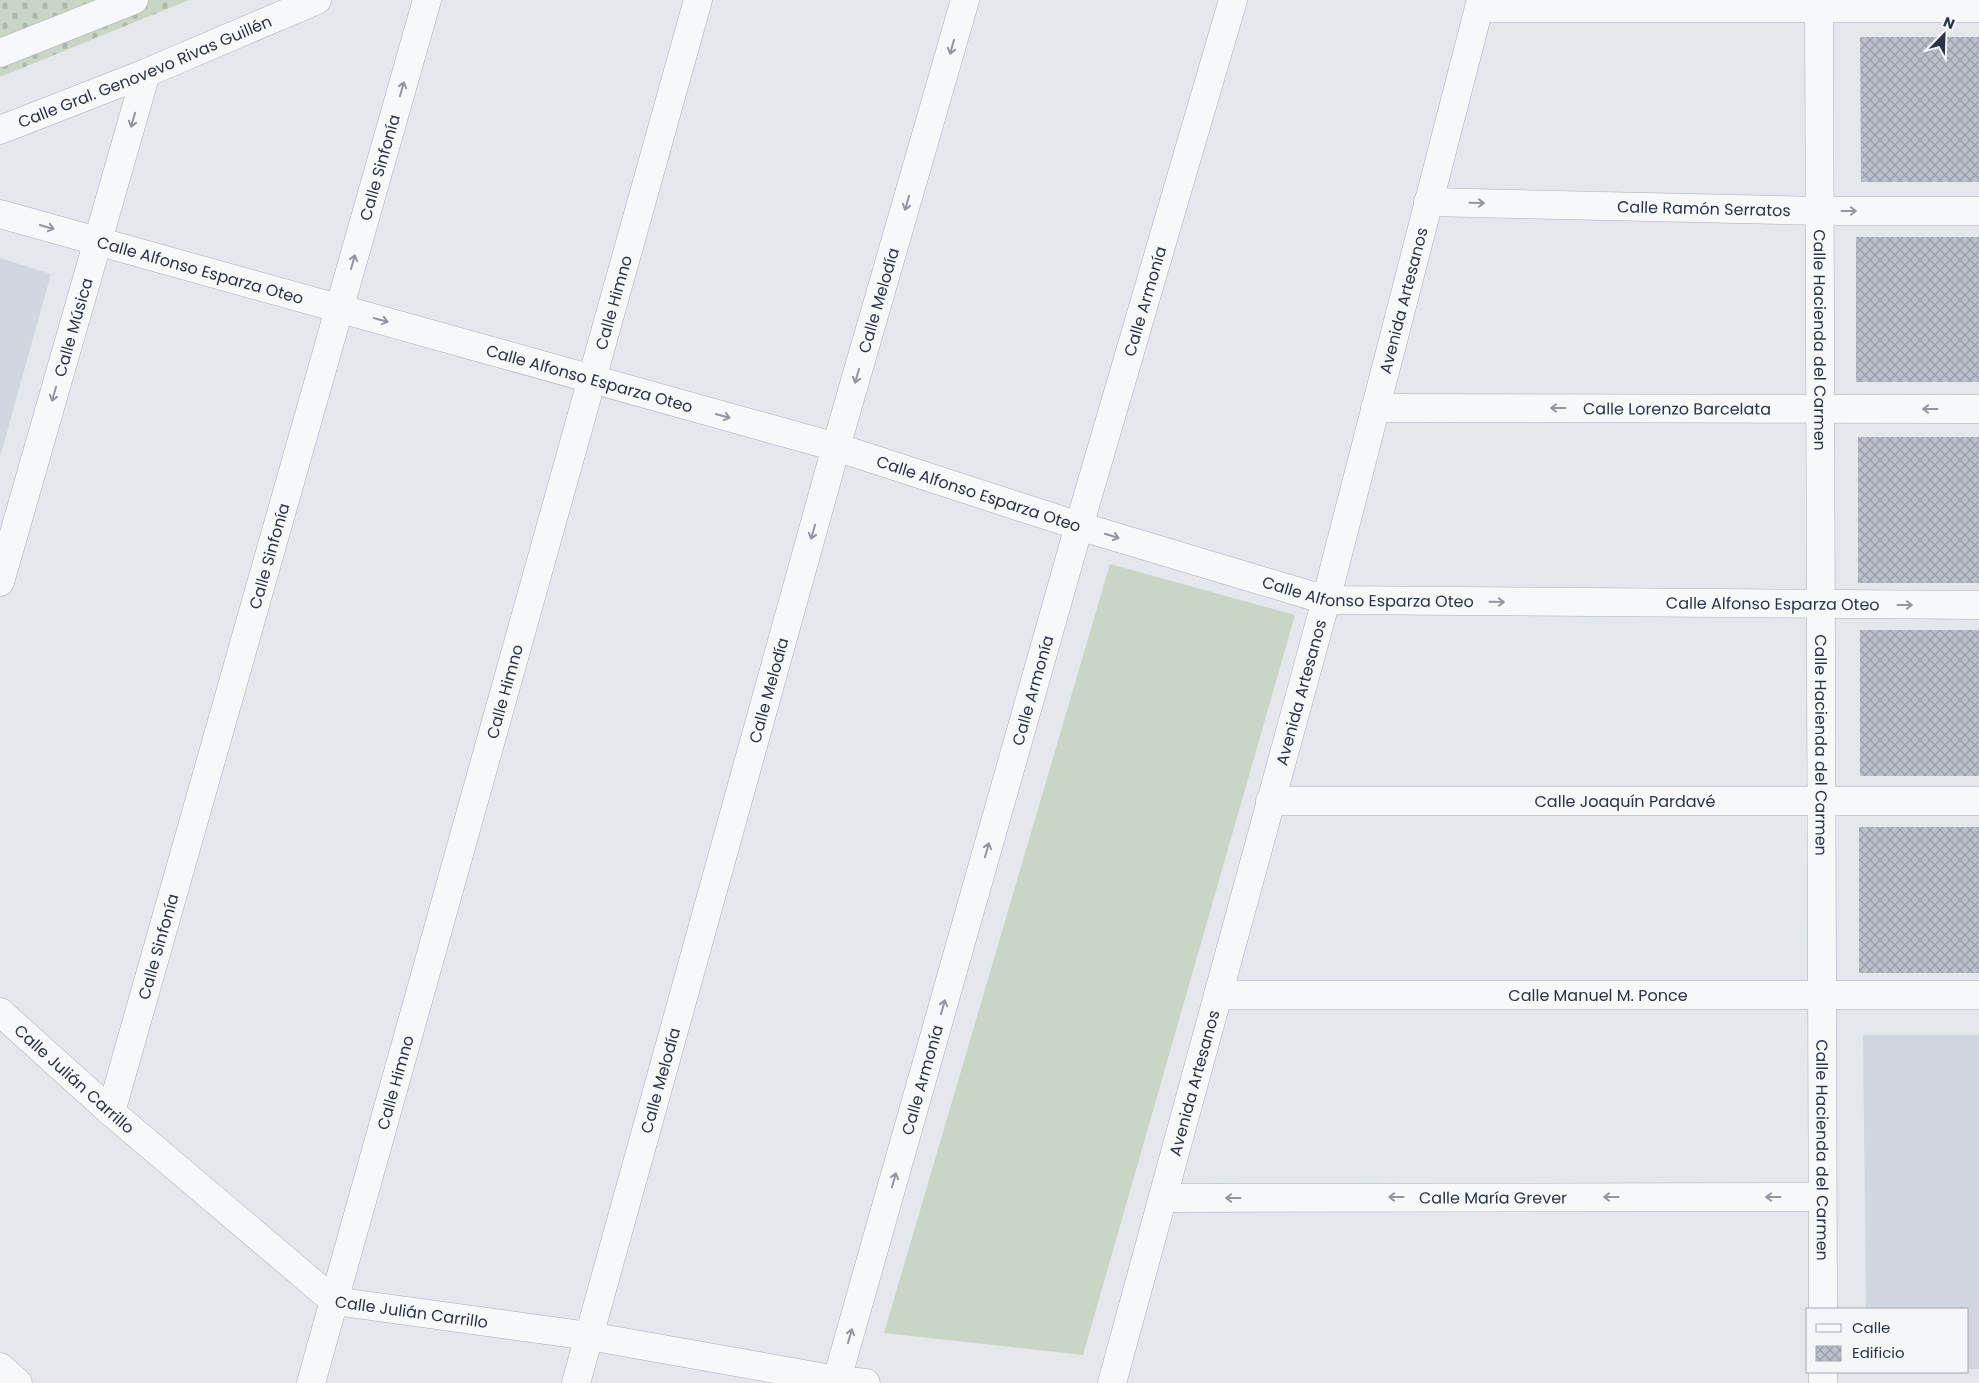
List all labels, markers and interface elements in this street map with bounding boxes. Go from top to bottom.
street label: Calle Gral. Genovevo Rivas Guillén [15,10,275,134]
north arrow [1919,10,1969,60]
text: N [1940,12,1958,34]
one-way arrow [947,38,956,54]
one-way arrow [398,81,407,97]
one-way arrow [127,111,137,127]
street label: Calle Sinfonía [354,112,406,223]
one-way arrow [901,195,911,211]
street label: Calle Ramón Serratos [1617,195,1791,222]
one-way arrow [1468,198,1485,208]
one-way arrow [1841,206,1857,216]
one-way arrow [39,223,55,233]
street label: Avenida Artesanos [1374,225,1434,376]
street label: Calle Hacienda del Carmen [1808,229,1831,451]
street label: Calle Alfonso Esparza Oteo [94,231,306,310]
street label: Calle Armonía [1118,244,1172,359]
street label: Calle Melodía [853,245,905,356]
street label: Calle Himno [590,253,638,353]
one-way arrow [348,254,358,270]
street label: Calle Música [48,275,99,380]
one-way arrow [373,316,389,326]
street label: Calle Alfonso Esparza Oteo [483,339,695,419]
one-way arrow [851,367,861,383]
one-way arrow [49,385,59,401]
street label: Calle Lorenzo Barcelata [1583,397,1771,421]
one-way arrow [1550,403,1566,413]
one-way arrow [1923,404,1939,414]
one-way arrow [715,411,731,421]
street label: Calle Alfonso Esparza Oteo [873,450,1084,538]
street label: Calle Sinfonía [243,500,295,612]
one-way arrow [807,524,817,540]
one-way arrow [1104,532,1120,542]
street label: Calle Alfonso Esparza Oteo [1259,570,1474,613]
street label: Calle Alfonso Esparza Oteo [1666,592,1880,616]
one-way arrow [1488,597,1505,607]
one-way arrow [1896,600,1912,610]
street label: Avenida Artesanos [1270,617,1332,768]
street label: Calle Armonía [1006,633,1059,748]
street label: Calle Hacienda del Carmen [1809,634,1833,856]
street label: Calle Melodía [743,635,795,746]
street label: Calle Himno [481,642,529,742]
street label: Calle Joaquín Pardavé [1535,790,1716,813]
one-way arrow [983,843,992,859]
street label: Calle Sinfonía [132,891,185,1002]
street label: Calle Manuel M. Ponce [1508,984,1688,1007]
one-way arrow [938,999,948,1015]
street label: Avenida Artesanos [1164,1008,1225,1159]
street label: Calle Julián Carrillo [9,1019,139,1139]
street label: Calle Armonía [896,1022,949,1138]
street label: Calle Melodía [635,1025,686,1136]
street label: Calle Himno [371,1033,420,1133]
street label: Calle Hacienda del Carmen [1810,1039,1834,1261]
one-way arrow [889,1172,899,1188]
street label: Calle María Grever [1419,1186,1567,1210]
one-way arrow [1388,1192,1404,1202]
one-way arrow [1603,1192,1620,1202]
one-way arrow [1766,1192,1782,1202]
one-way arrow [1226,1193,1242,1203]
street label: Calle Julián Carrillo [333,1290,490,1334]
legend [1806,1308,1969,1373]
text: Calle [1852,1317,1890,1338]
one-way arrow [845,1329,855,1345]
text: Edificio [1852,1342,1905,1363]

